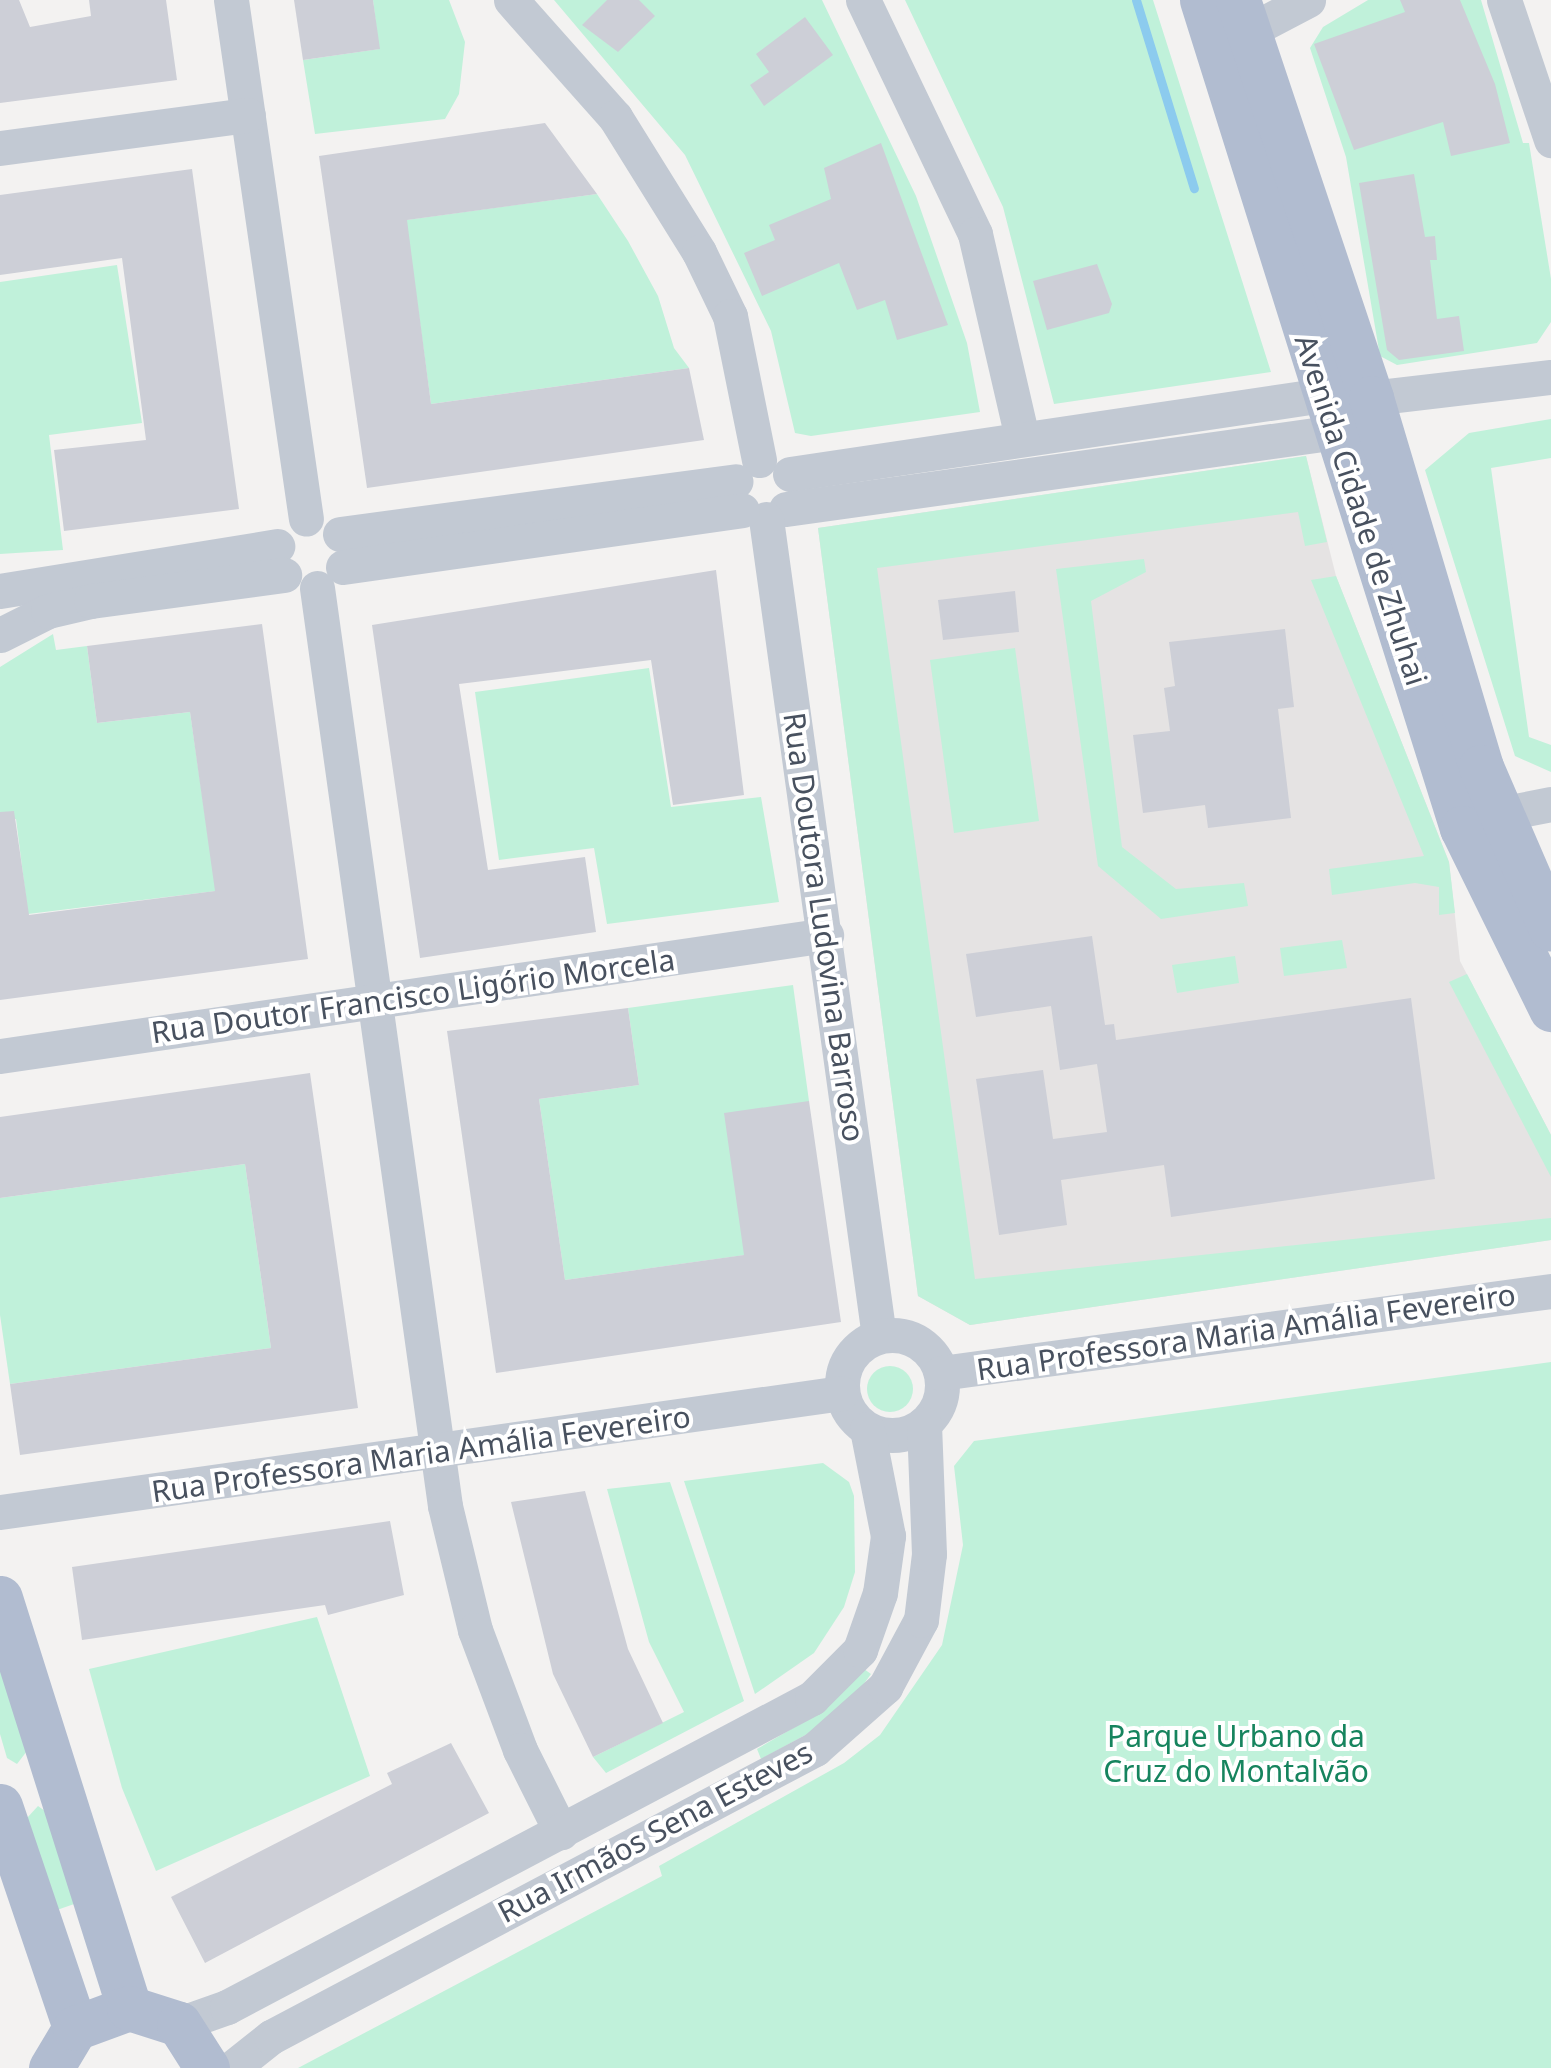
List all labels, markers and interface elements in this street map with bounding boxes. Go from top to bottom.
street label: Avenida Cidade de Zhuhai [1287,330,1435,690]
street label: Rua Doutora Ludovina Barroso [776,710,872,1144]
street label: Rua Doutor Francisco Ligório Morcela [149,941,677,1051]
street label: Rua Professora Maria Amália Fevereiro [974,1276,1518,1388]
street label: Rua Professora Maria Amália Fevereiro [149,1398,693,1510]
park label: Parque Urbano da Cruz do Montalvão [1103,1718,1369,1788]
street label: Rua Irmãos Sena Esteves [492,1734,818,1930]

